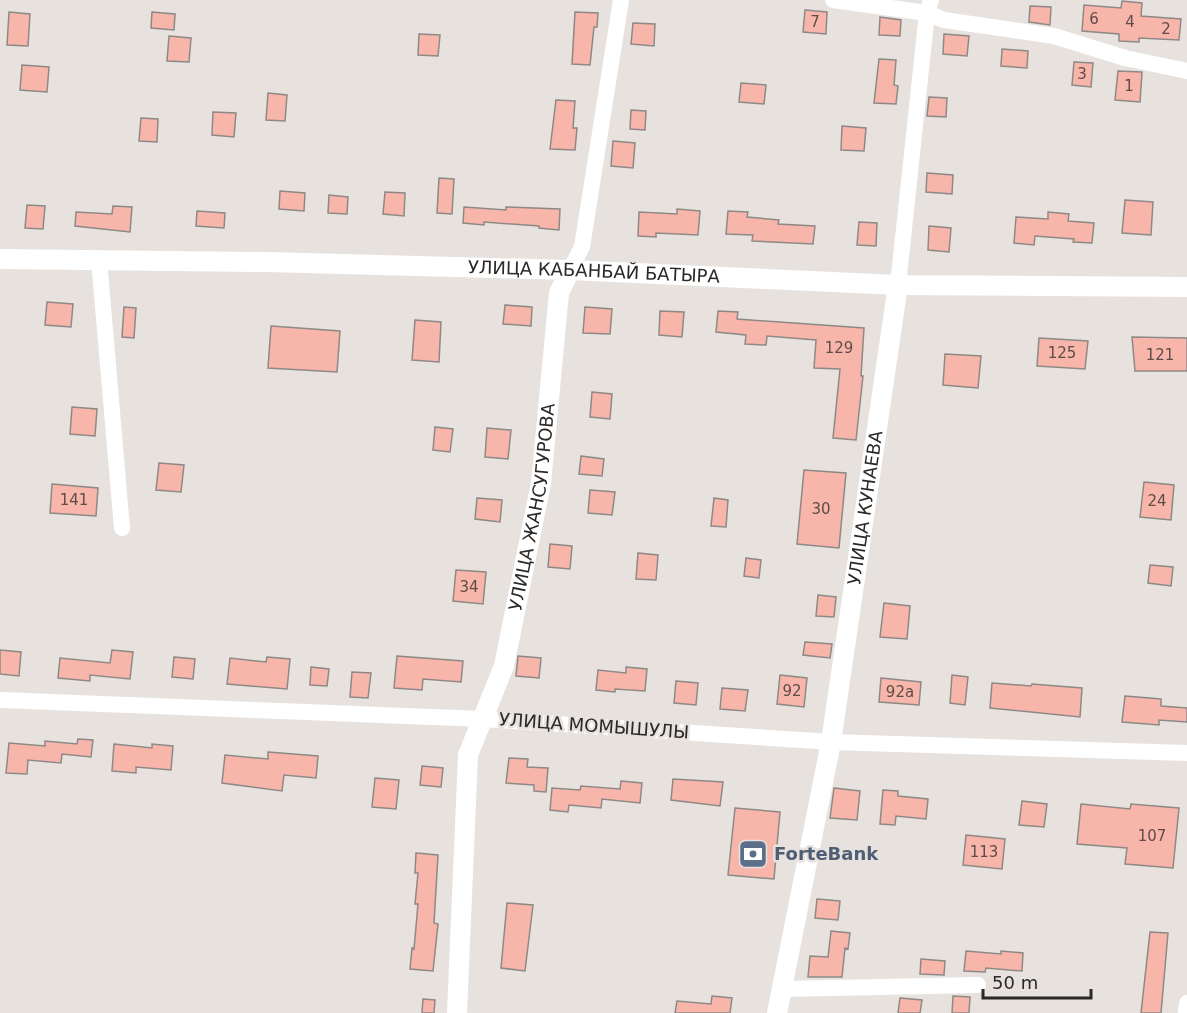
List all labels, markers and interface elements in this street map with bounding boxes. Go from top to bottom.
house number: 6 [1089,10,1099,28]
house number: 7 [810,13,820,31]
house number: 4 [1125,13,1135,31]
house number: 2 [1161,20,1171,38]
house number: 3 [1077,65,1087,83]
house number: 1 [1124,77,1134,95]
street label: УЛИЦА КАБАНБАЙ БАТЫРА [468,256,721,287]
house number: 129 [825,339,853,357]
house number: 125 [1048,344,1076,362]
house number: 121 [1146,346,1174,364]
street label: УЛИЦА ЖАНСУГУРОВА [504,401,559,613]
street label: УЛИЦА КУНАЕВА [843,429,887,586]
house number: 141 [60,491,88,509]
house number: 24 [1147,492,1167,510]
house number: 30 [811,500,831,518]
house number: 34 [459,578,479,596]
house number: 92 [782,682,802,700]
house number: 92а [886,683,914,701]
street label: УЛИЦА МОМЫШУЛЫ [498,708,690,743]
house number: 107 [1138,827,1166,845]
bank icon: ForteBank [737,838,769,870]
place label: ForteBank [774,843,879,864]
house number: 113 [970,843,998,861]
scale bar [983,962,1091,1000]
text: 50 m [992,972,1038,993]

